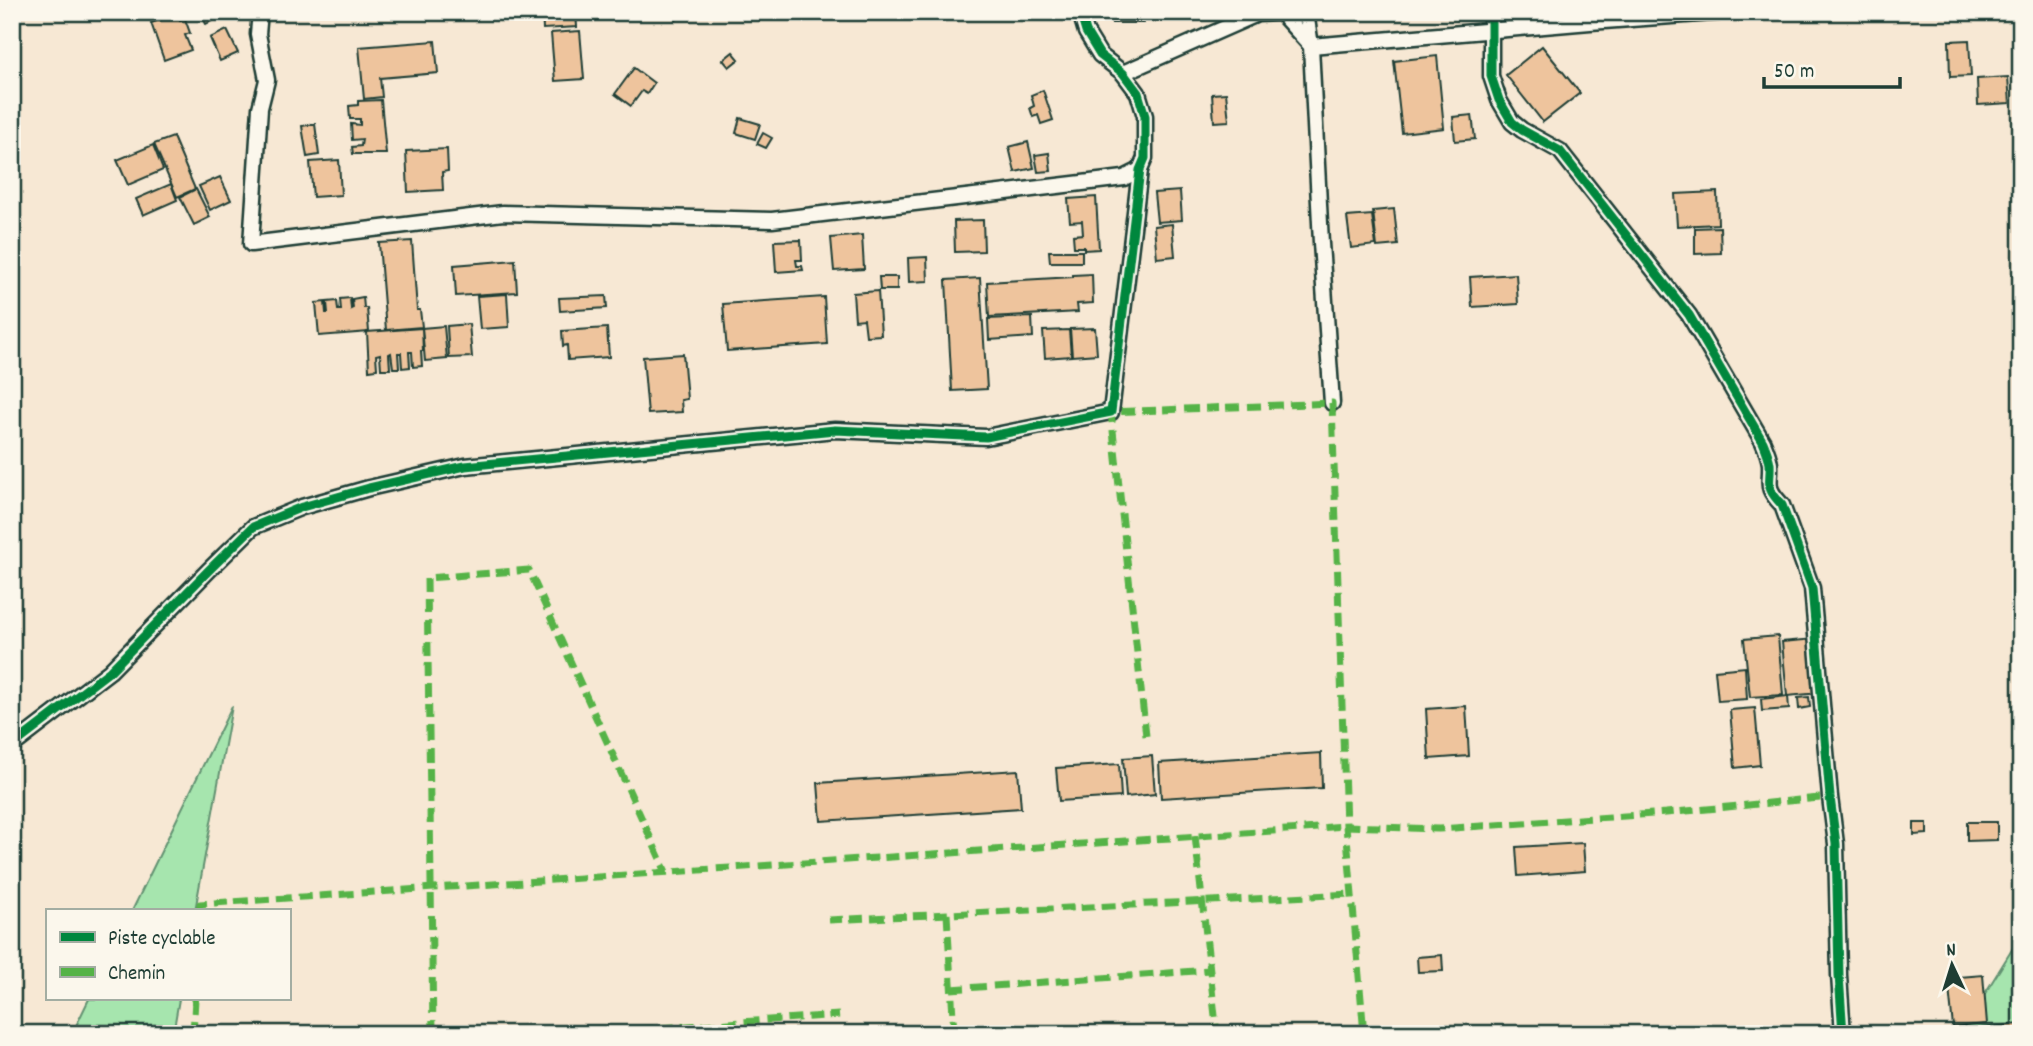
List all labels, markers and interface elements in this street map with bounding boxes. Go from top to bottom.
scale bar [1764,46,1900,90]
text: 50 m [1774,58,1814,88]
legend [46,909,290,1000]
text: Piste cyclable [108,925,216,955]
north arrow [1918,930,1988,1000]
text: N [1945,938,1957,965]
text: Chemin [108,960,165,990]

